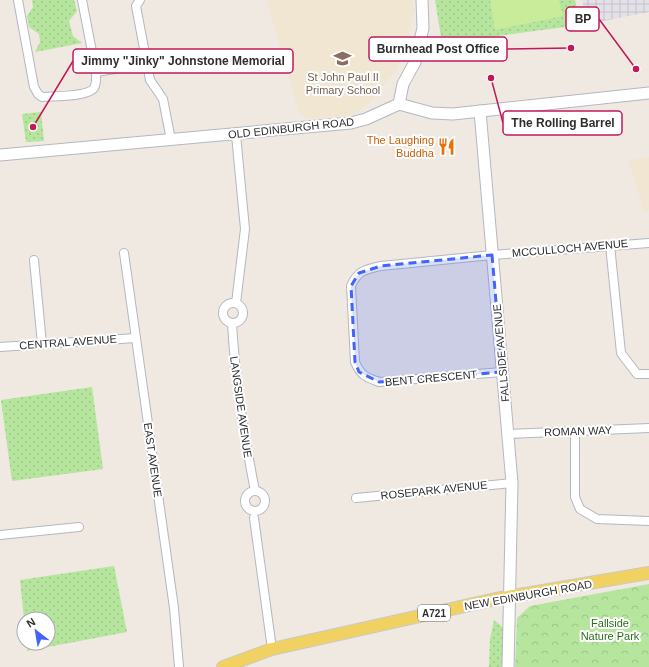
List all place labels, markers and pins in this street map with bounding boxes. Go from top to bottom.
callout: BP [566,7,599,31]
callout: Burnhead Post Office [369,37,507,61]
callout: Jimmy "Jinky" Johnstone Memorial [73,49,293,73]
school or university icon: St John Paul II Primary School [333,49,353,69]
place label: St John Paul II Primary School [306,71,380,96]
callout: The Rolling Barrel [503,111,622,135]
place label: The Laughing Buddha [367,134,435,159]
restaurant icon: The Laughing Buddha [437,136,457,156]

